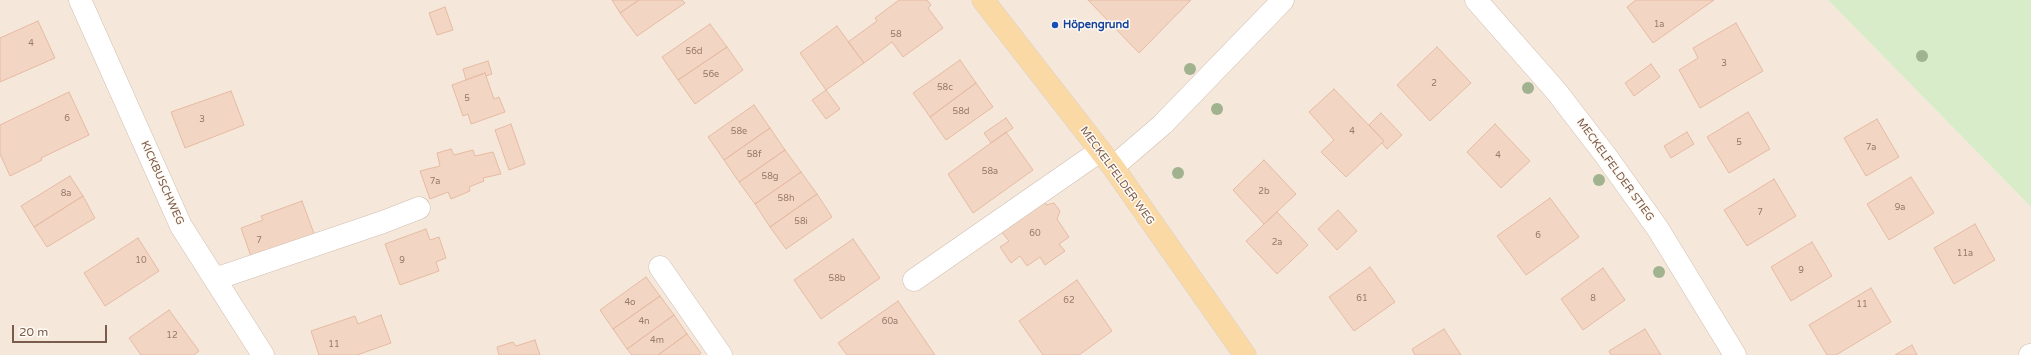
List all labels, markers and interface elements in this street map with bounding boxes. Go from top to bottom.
place label: Höpengrund [1063,18,1129,32]
marker: Höpengrund [1050,20,1060,30]
house number: 1a [1654,20,1664,30]
house number: 58 [890,30,902,40]
house number: 4 [28,39,34,49]
house number: 56d [686,47,702,57]
house number: 3 [1721,59,1727,69]
house number: 56e [703,70,719,80]
house number: 2 [1431,79,1437,89]
house number: 58c [937,83,953,93]
house number: 5 [464,94,470,104]
house number: 58d [953,107,969,117]
house number: 6 [64,114,70,124]
house number: 3 [199,115,205,125]
street label: MECKELFELDER STIEG [1573,116,1657,224]
street label: MECKELFELDER WEG [1077,124,1157,228]
house number: 58e [731,127,747,137]
house number: 4 [1349,127,1355,137]
house number: 5 [1736,138,1742,148]
street label: KICKBUSCHWEG [138,139,186,227]
house number: 7a [1866,143,1876,153]
house number: 58f [747,150,761,160]
house number: 4 [1495,151,1501,161]
house number: 58a [982,167,998,177]
house number: 58g [762,172,778,182]
house number: 7a [430,177,440,187]
house number: 2b [1258,187,1270,197]
house number: 8a [61,189,71,199]
house number: 58h [778,194,794,204]
house number: 9a [1895,203,1905,213]
house number: 7 [1757,208,1763,218]
house number: 58i [794,217,808,227]
house number: 60 [1029,229,1041,239]
house number: 6 [1535,231,1541,241]
house number: 7 [256,236,262,246]
house number: 2a [1272,238,1282,248]
house number: 11a [1957,249,1973,259]
house number: 10 [135,256,147,266]
house number: 9 [399,256,405,266]
house number: 9 [1798,266,1804,276]
house number: 58b [829,274,845,284]
house number: 61 [1356,294,1368,304]
house number: 8 [1590,294,1596,304]
house number: 62 [1063,296,1075,306]
house number: 4o [624,298,636,308]
house number: 11 [1856,300,1868,310]
scale bar [14,317,109,343]
house number: 4n [638,317,650,327]
house number: 60a [882,317,898,327]
text: 20 m [19,325,48,339]
house number: 12 [166,331,178,341]
house number: 4m [650,336,664,346]
house number: 11 [328,340,340,350]

